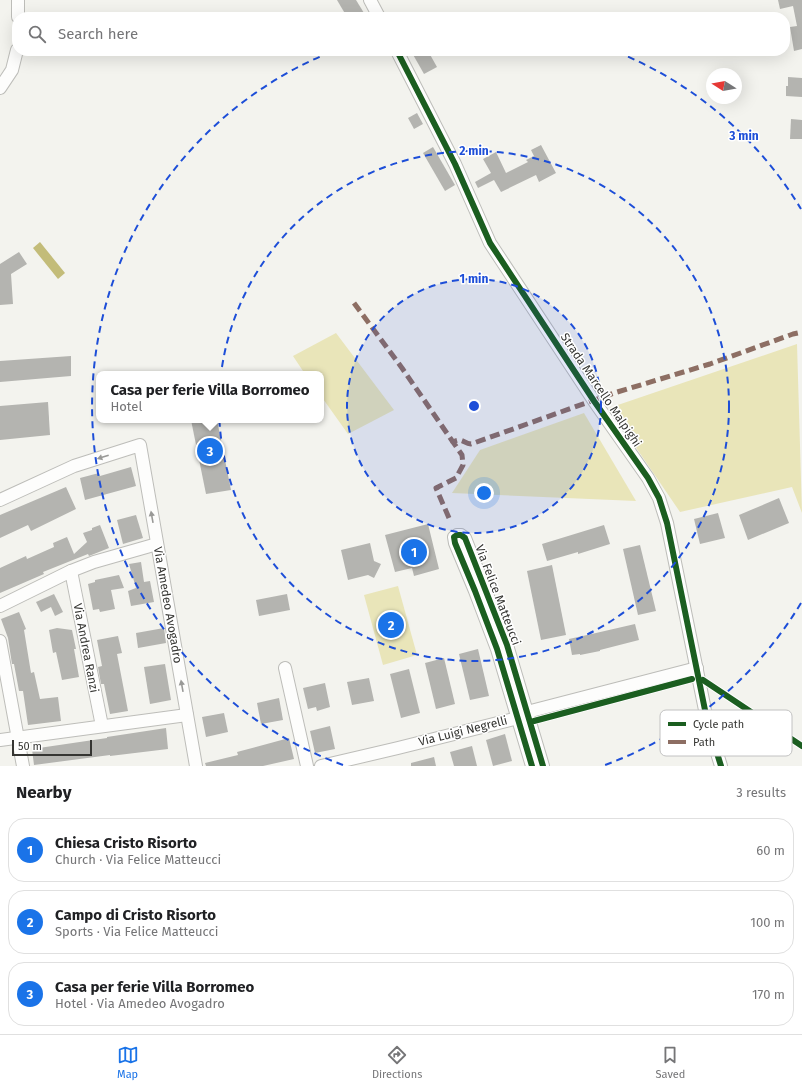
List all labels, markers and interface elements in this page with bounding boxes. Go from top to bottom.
search box [12,12,790,56]
icon: search [26,23,48,45]
text: Search here [58,25,138,43]
north arrow [706,68,742,104]
text: 3 min [728,129,759,143]
text: 2 min [459,144,489,158]
text: 1 min [460,272,488,286]
street label: Strada Marcello Malpighi [558,330,644,450]
popup [96,371,324,423]
text: Casa per ferie Villa Borromeo [110,381,310,399]
text: Hotel [110,399,142,414]
centre of rings [467,399,481,413]
pin: 3 [197,436,223,466]
one-way arrow [96,454,108,460]
your location [474,483,494,503]
one-way arrow [149,511,155,523]
pin: 1 [401,537,427,567]
street label: Via Felice Matteucci [472,543,524,647]
street label: Via Amedeo Avogadro [151,546,185,664]
street label: Via Andrea Ranzi [70,602,102,694]
pin: 2 [378,610,404,640]
one-way arrow [179,680,185,692]
legend [660,710,792,756]
street label: Via Luigi Negrelli [417,713,509,749]
text: Cycle path [693,718,744,731]
text: Path [693,736,715,749]
scale bar [12,738,92,757]
text: 50 m [18,740,42,753]
text: Nearby [16,782,71,803]
text: 3 results [736,785,786,800]
text: Chiesa Cristo Risorto [55,834,197,852]
text: 1 [27,843,33,858]
text: 60 m [756,843,785,858]
text: Church · Via Felice Matteucci [55,852,221,867]
text: Campo di Cristo Risorto [55,906,216,924]
text: 2 [27,915,33,930]
text: 100 m [750,915,785,930]
text: Sports · Via Felice Matteucci [55,924,218,939]
text: Casa per ferie Villa Borromeo [55,978,254,996]
text: 3 [27,987,33,1002]
text: 170 m [752,987,785,1002]
text: Hotel · Via Amedeo Avogadro [55,996,225,1011]
tab: Map [117,1044,139,1081]
tab: Directions [372,1044,422,1081]
tab: Saved [656,1044,685,1081]

